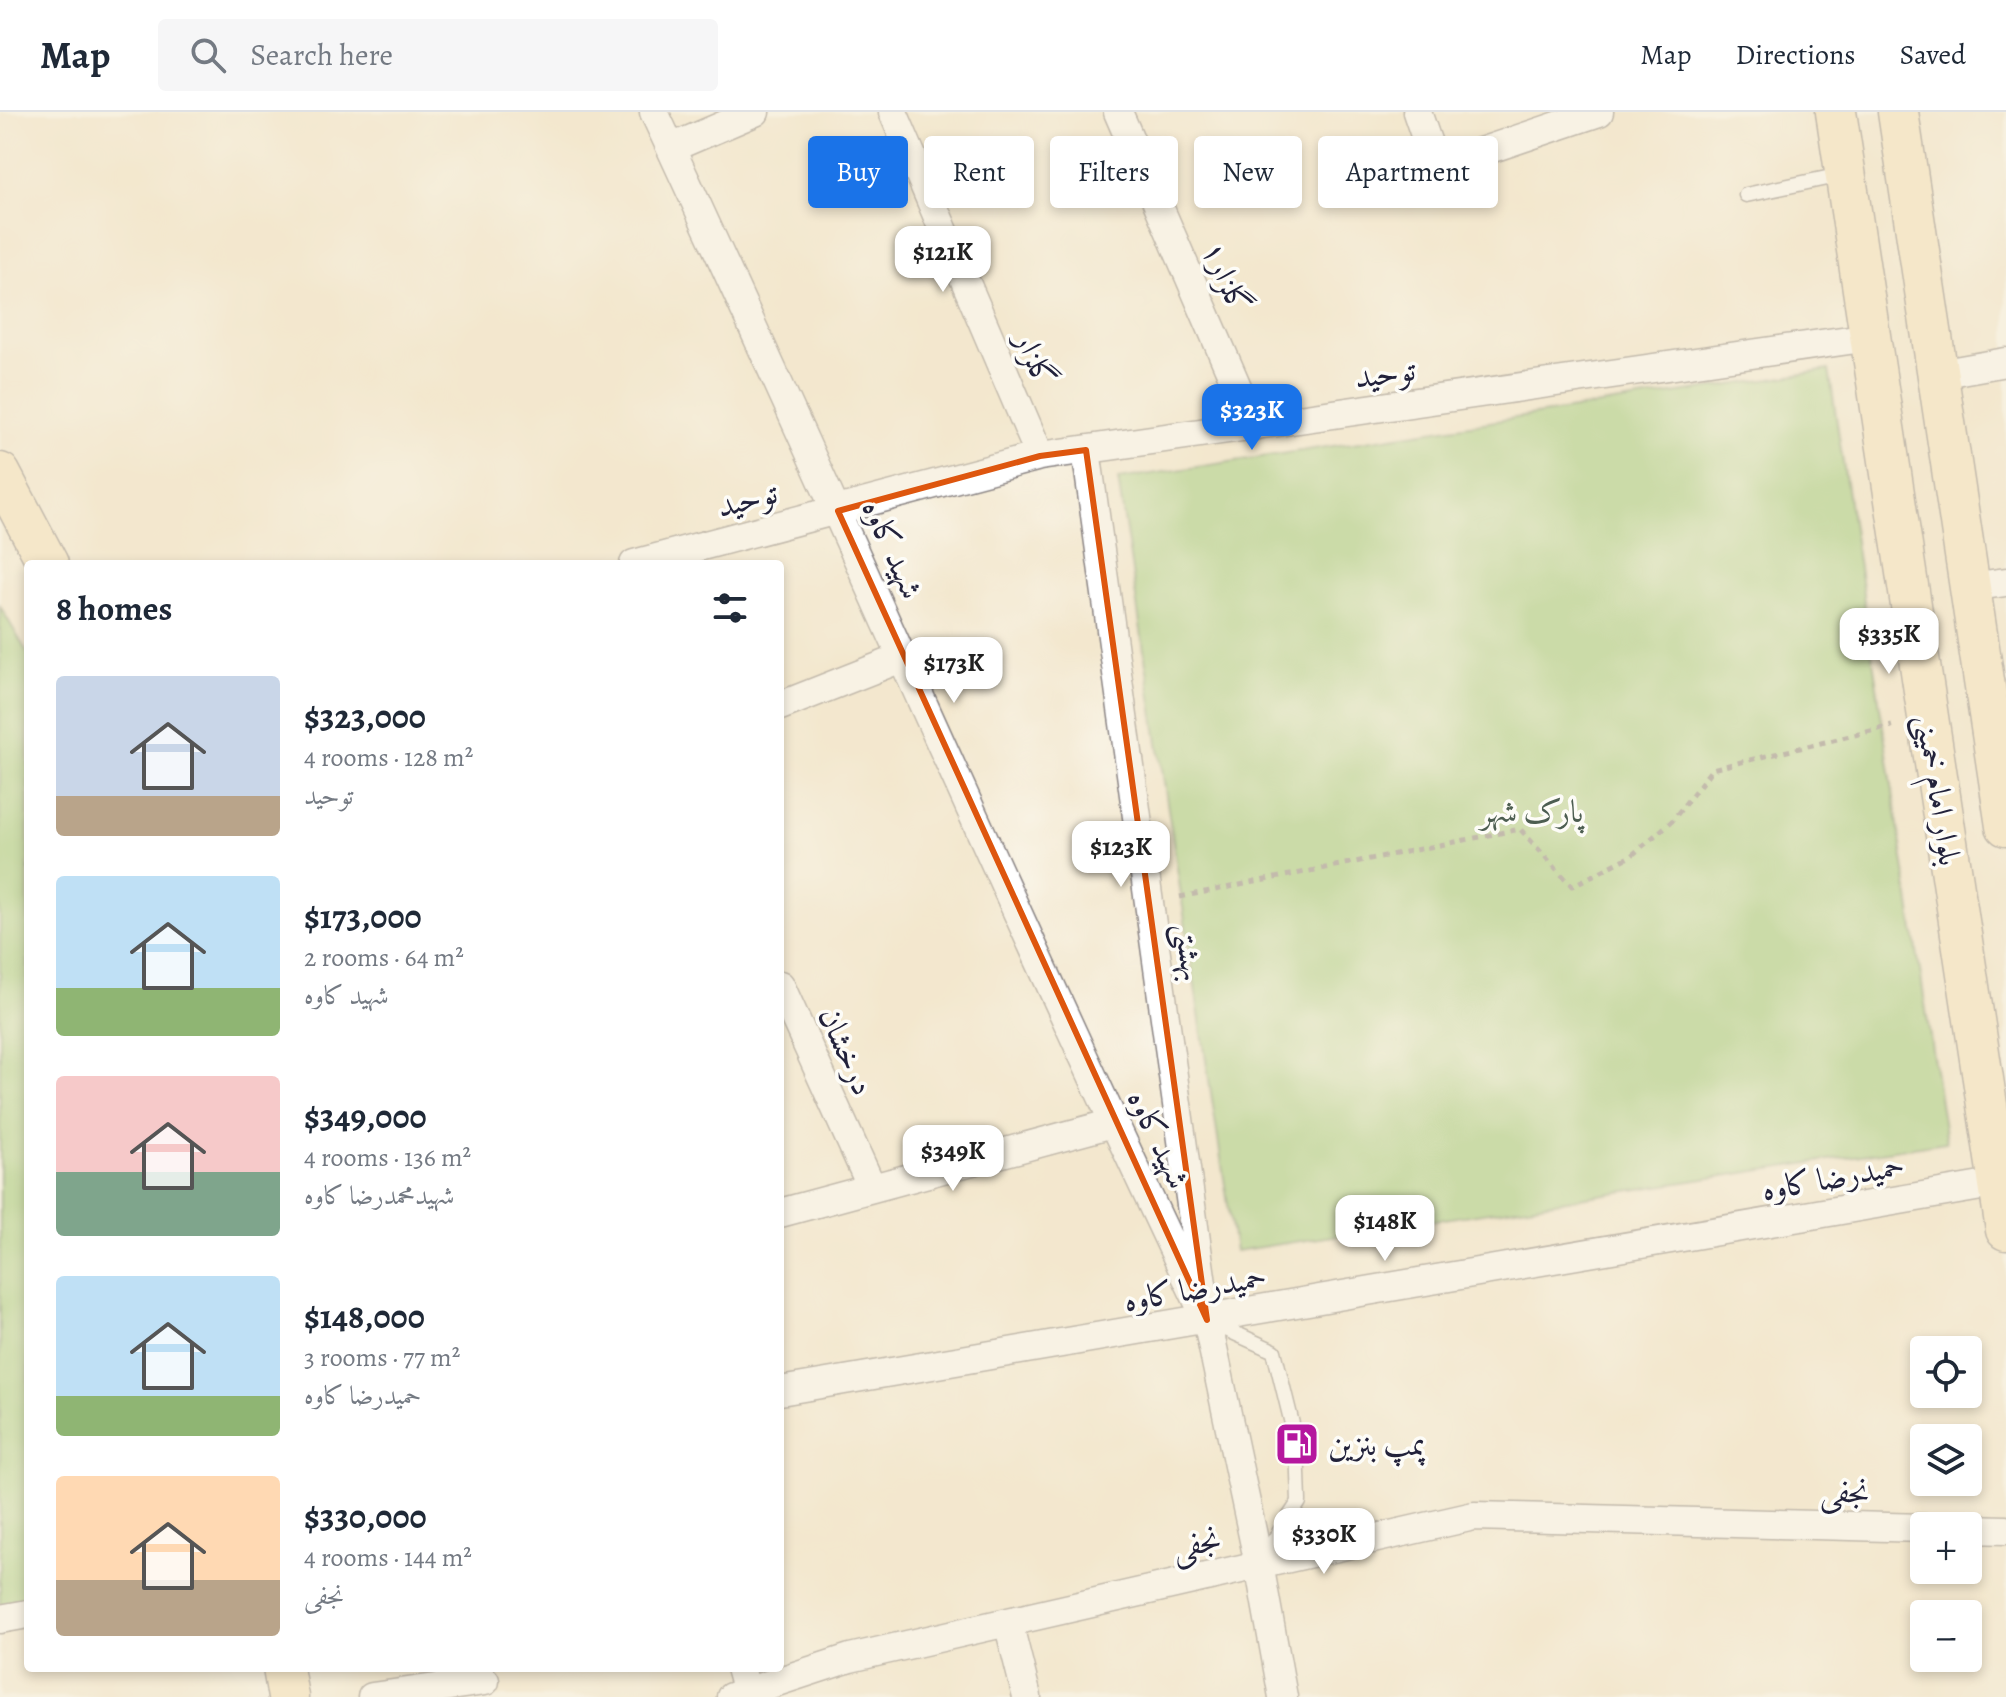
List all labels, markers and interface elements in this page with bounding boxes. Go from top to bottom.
search box [158,19,718,91]
text: Map [40,29,110,81]
icon: search [186,33,230,77]
text: Search here [250,35,393,75]
text: Map [1640,36,1691,74]
text: Directions [1735,36,1856,74]
text: Saved [1900,36,1966,74]
chip: Buy [808,136,908,208]
chip: Rent [924,136,1034,208]
chip: Filters [1050,136,1178,208]
chip: New [1194,136,1302,208]
chip: Apartment [1318,136,1498,208]
pin: $121K [887,226,999,294]
text: $121K [913,234,973,269]
street label: گلزار۱ [1192,234,1262,320]
street label: گلزار [1004,322,1067,393]
street label: توحید [1352,347,1419,399]
pin: $323K [1196,384,1308,452]
text: $323K [1220,392,1284,427]
street label: توحید [712,470,783,528]
street label: شهید کاوه [852,492,934,606]
text: 8 homes [56,585,172,632]
icon: filters [708,586,752,630]
pin: $335K [1833,608,1945,676]
text: $335K [1858,616,1920,651]
pin: $173K [898,637,1010,705]
text: $173K [924,645,984,680]
text: $323,000 [304,693,426,740]
icon: home [120,708,216,804]
street label: بلوار امام خمینی [1899,711,1973,870]
text: 4 rooms · 128 m² [304,740,473,775]
text: توحید [304,778,354,813]
park label: پارک شهر [1477,789,1585,834]
pin: $123K [1065,821,1177,889]
text: $123K [1090,829,1152,864]
text: $173,000 [304,893,422,940]
icon: home [120,908,216,1004]
street label: بهشتی [1163,920,1216,984]
text: 2 rooms · 64 m² [304,940,464,975]
text: شهید کاوه [304,978,389,1013]
street label: درخشان [808,1000,886,1102]
street label: شهید کاوه [1117,1082,1201,1196]
text: $349,000 [304,1093,427,1140]
icon: home [120,1108,216,1204]
pin: $349K [897,1125,1009,1193]
text: $349K [921,1133,985,1168]
text: 4 rooms · 136 m² [304,1140,471,1175]
street label: حمیدرضا کاوه [1758,1143,1908,1211]
text: شهیدمحمدرضا کاوه [304,1178,454,1213]
pin: $148K [1329,1195,1441,1263]
text: $148K [1353,1203,1417,1238]
street label: حمیدرضا کاوه [1120,1254,1270,1322]
text: $148,000 [304,1293,425,1340]
icon: home [120,1308,216,1404]
map controls [1910,1336,1982,1672]
button: locate [1910,1336,1982,1408]
text: 3 rooms · 77 m² [304,1340,460,1375]
text: حمیدرضا کاوه [304,1378,421,1413]
fuel station icon: پمپ بنزین [1273,1420,1321,1468]
place label: پمپ بنزین [1328,1422,1426,1467]
button: layers [1910,1424,1982,1496]
street label: نجفی [1820,1468,1870,1515]
text: $330,000 [304,1493,427,1540]
icon: home [120,1508,216,1604]
pin: $330K [1268,1508,1380,1576]
button: + [1910,1512,1982,1584]
street label: نجفی [1167,1516,1225,1571]
text: $330K [1292,1516,1356,1551]
text: 4 rooms · 144 m² [304,1540,472,1575]
text: نجفی [304,1578,344,1613]
button: − [1910,1600,1982,1672]

